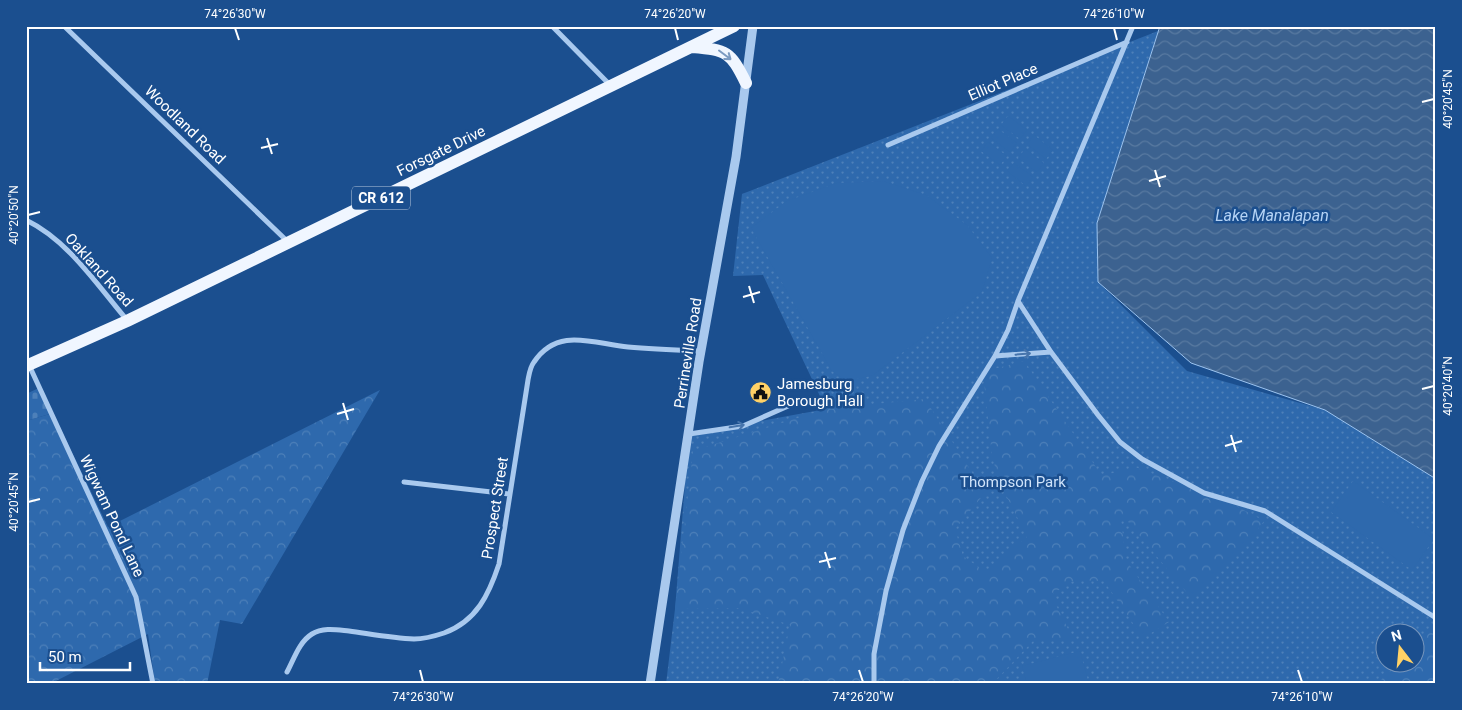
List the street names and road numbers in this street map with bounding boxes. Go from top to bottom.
street label: Elliot Place [966,59,1040,105]
street label: Woodland Road [141,82,229,168]
street label: Forsgate Drive [394,122,488,180]
road number: CR 612 [352,187,410,210]
street label: Oakland Road [61,230,137,310]
street label: Perrineville Road [670,296,706,410]
street label: Wigwam Pond Lane [76,452,148,580]
street label: Prospect Street [478,456,512,560]

